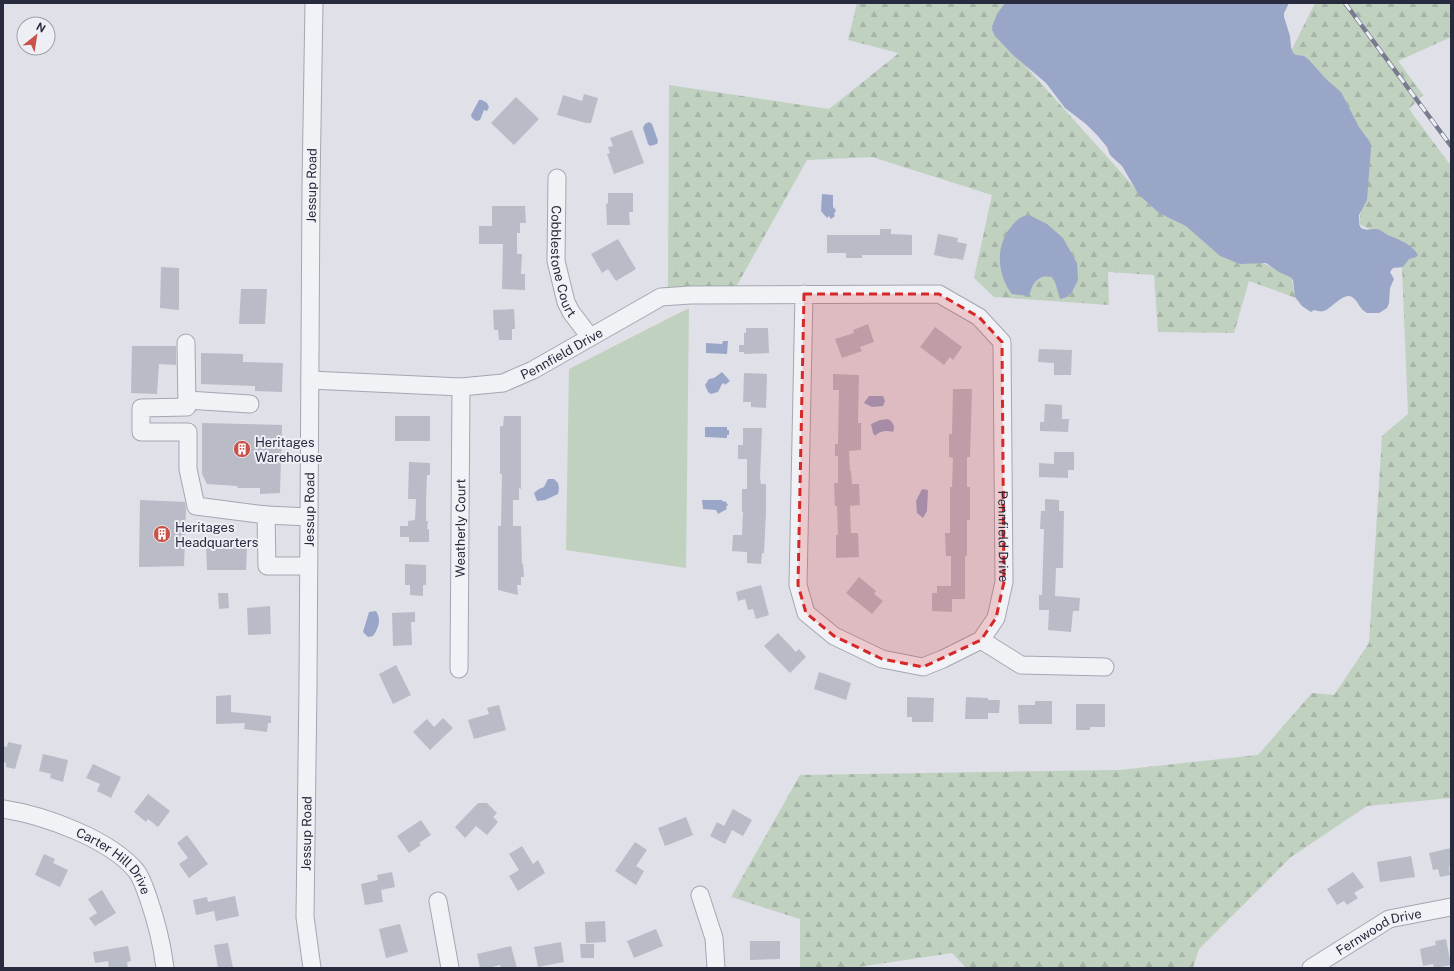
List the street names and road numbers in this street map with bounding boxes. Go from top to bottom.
street label: Jessup Road [303,148,319,223]
street label: Cobblestone Court [548,205,580,320]
street label: Pennfield Drive [518,324,605,382]
street label: Jessup Road [301,472,317,547]
street label: Weatherly Court [452,479,468,577]
street label: Pennfield Drive [996,490,1012,582]
street label: Jessup Road [298,796,314,871]
street label: Carter Hill Drive [74,824,154,896]
street label: Fernwood Drive [1333,905,1423,958]

